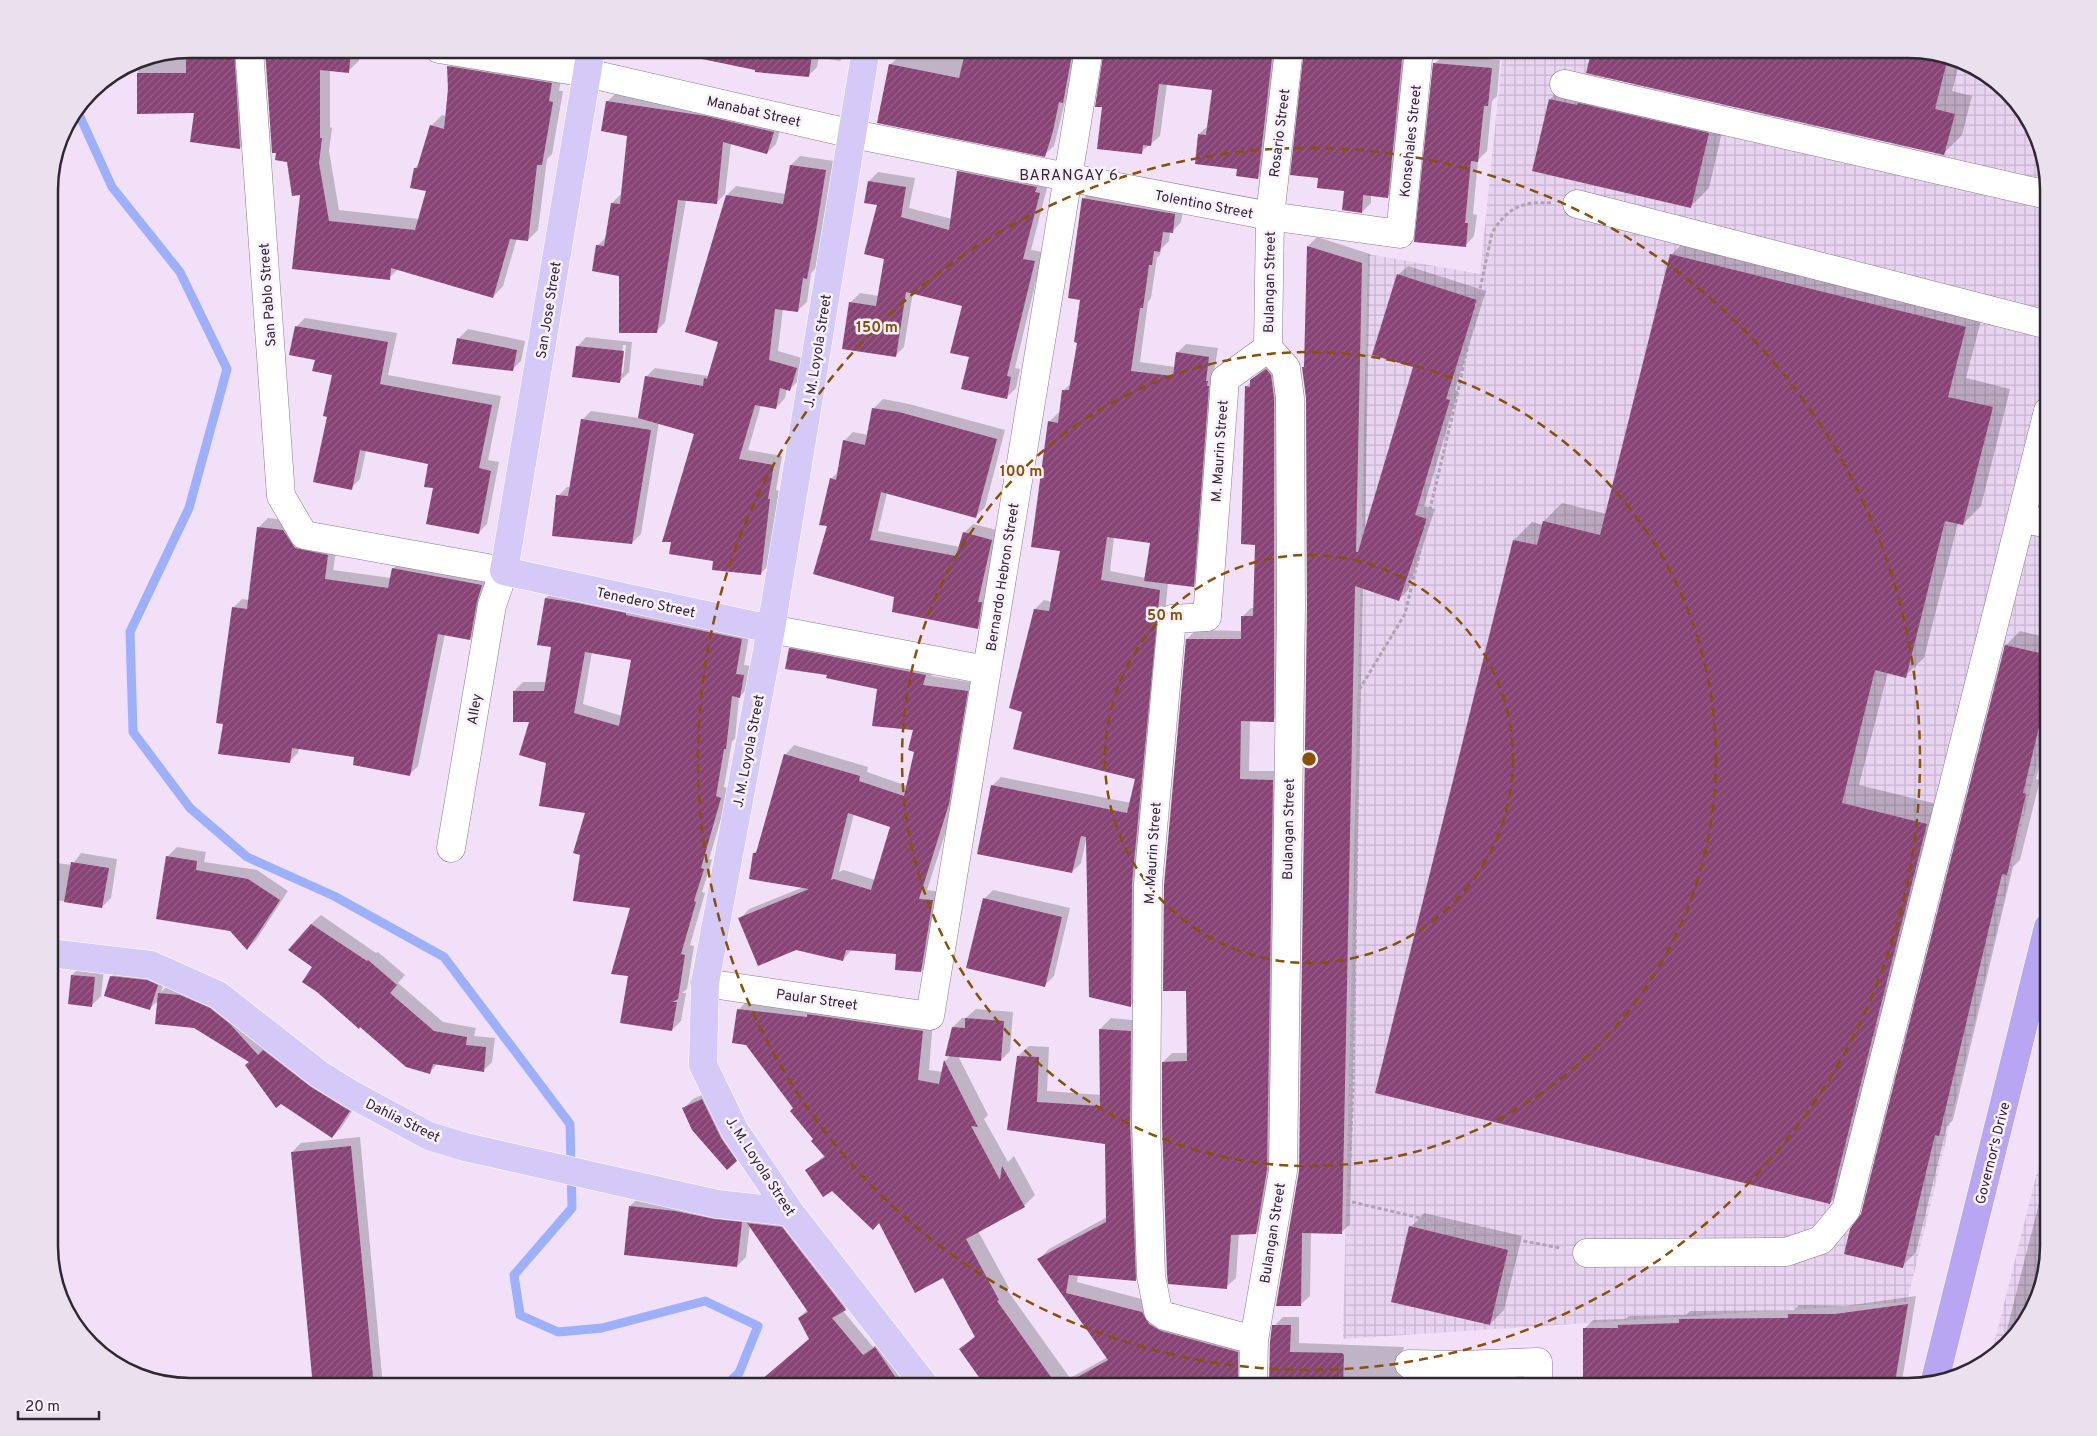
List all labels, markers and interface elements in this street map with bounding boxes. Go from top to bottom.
street label: Konsehales Street [1397,84,1426,198]
street label: Rosario Street [1267,88,1294,178]
street label: Manabat Street [705,93,802,132]
district label: BARANGAY 6 [1019,167,1119,186]
street label: Tolentino Street [1153,188,1254,223]
street label: Bulangan Street [1261,231,1280,333]
street label: San Pablo Street [256,242,281,347]
street label: San Jose Street [533,260,566,360]
street label: J. M. Loyola Street [801,293,836,409]
text: 150 m [856,319,898,338]
street label: M. Maurin Street [1208,399,1233,503]
text: 100 m [1000,463,1042,482]
street label: Bernardo Hebron Street [983,502,1024,652]
street label: Tenedero Street [595,585,697,622]
text: 50 m [1147,607,1183,626]
street label: Alley [464,692,487,726]
street label: J. M. Loyola Street [730,693,769,809]
centre of rings [1300,750,1318,768]
street label: Bulangan Street [1280,778,1299,880]
street label: M. Maurin Street [1141,801,1166,905]
street label: Paular Street [775,986,859,1015]
street label: Dahlia Street [362,1096,442,1147]
street label: Governor's Drive [1973,1100,2014,1206]
street label: J. M. Loyola Street [721,1114,798,1220]
street label: Bulangan Street [1257,1182,1290,1285]
scale bar [18,1388,99,1420]
text: 20 m [25,1398,60,1417]

